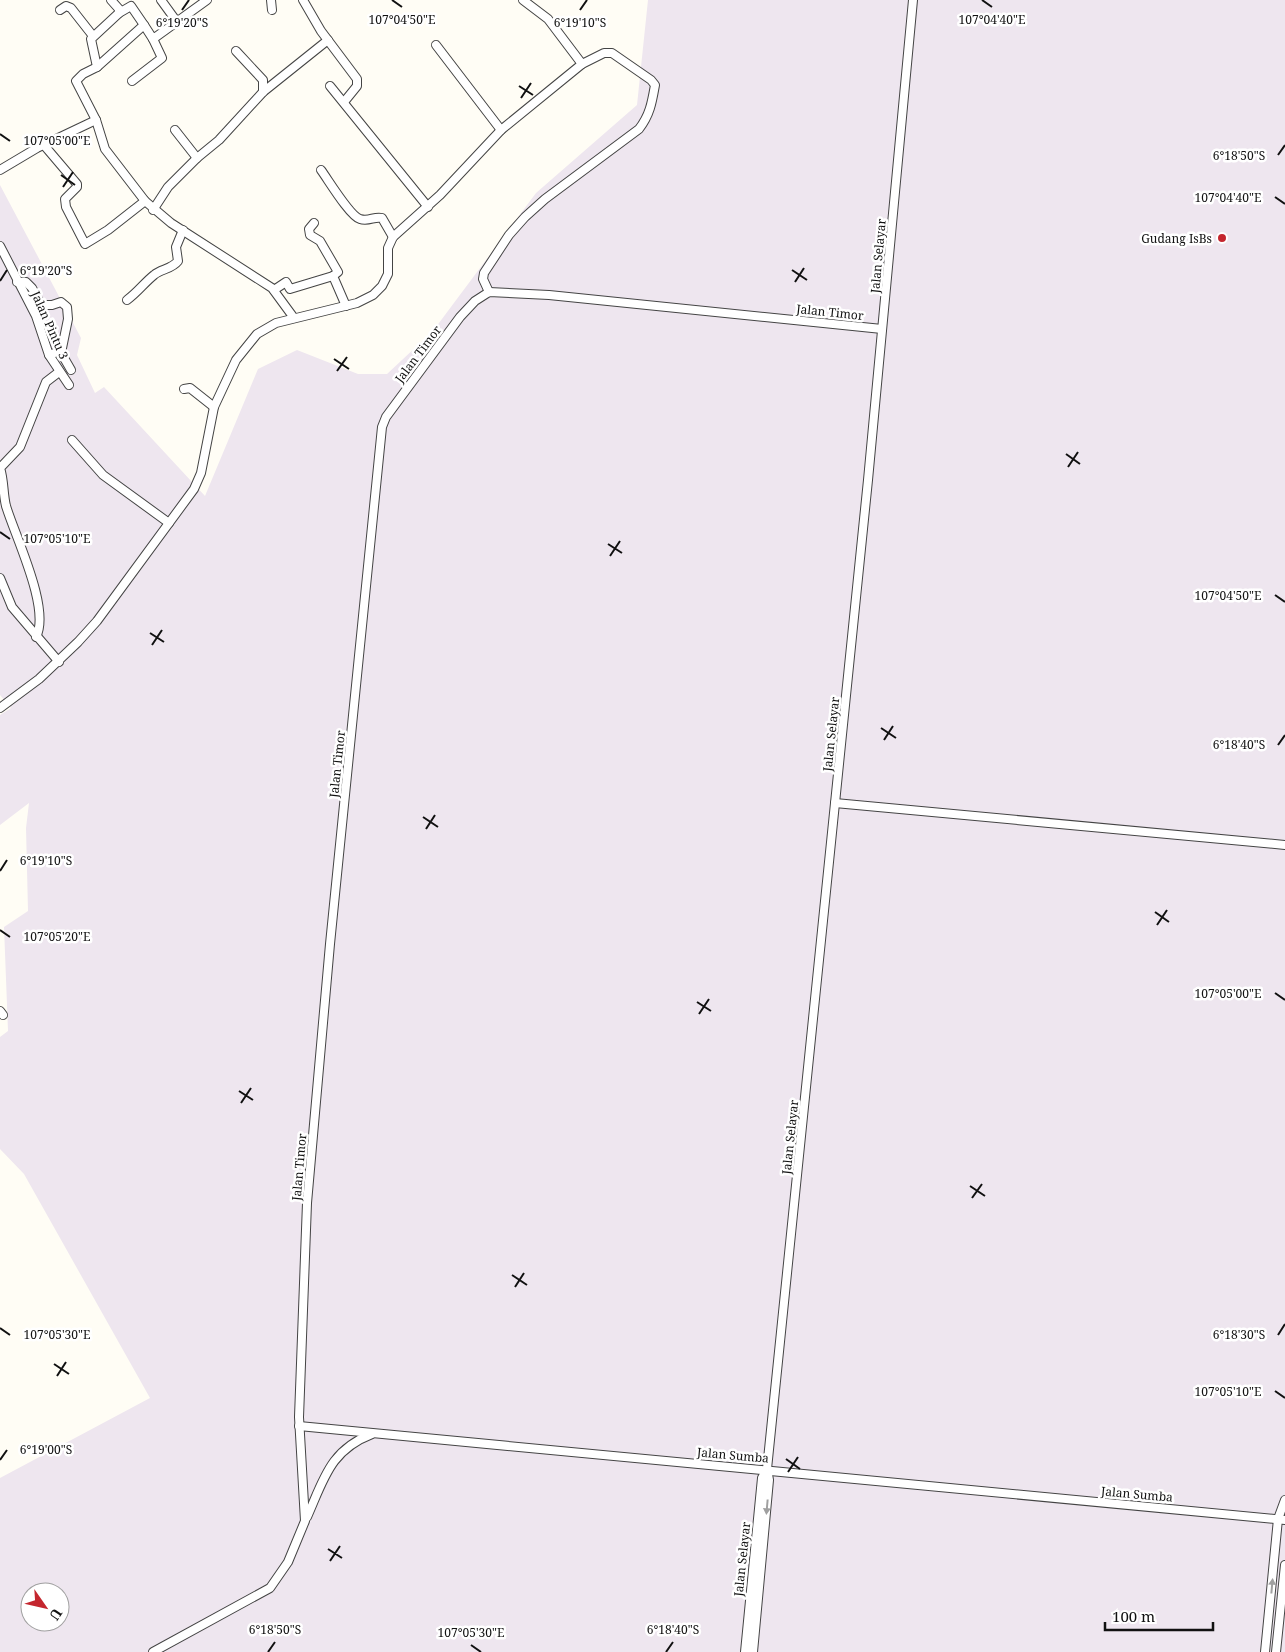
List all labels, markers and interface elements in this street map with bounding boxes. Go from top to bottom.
text: 107°04'50"E [369,11,435,28]
text: 107°04'40"E [959,11,1025,28]
text: 6°19'20"S [156,14,208,31]
text: 6°19'10"S [554,14,606,31]
text: 107°05'00"E [24,132,90,149]
text: 6°18'50"S [1213,147,1265,164]
text: 107°04'40"E [1195,189,1261,206]
street label: Jalan Selayar [866,218,890,295]
place label: Gudang IsBs [1141,230,1212,247]
marker: Gudang IsBs [1216,232,1228,244]
text: 6°19'20"S [20,262,72,279]
street label: Jalan Pintu 3 [27,287,73,362]
street label: Jalan Timor [795,300,865,324]
street label: Jalan Timor [390,322,445,387]
text: 107°05'10"E [24,530,90,547]
text: 107°04'50"E [1195,587,1261,604]
street label: Jalan Selayar [819,696,843,773]
street label: Jalan Timor [325,729,349,799]
text: 6°18'40"S [1213,736,1265,753]
text: 6°19'10"S [20,852,72,869]
text: 107°05'20"E [24,928,90,945]
text: 107°05'00"E [1195,985,1261,1002]
street label: Jalan Selayar [778,1099,802,1176]
street label: Jalan Timor [288,1132,310,1202]
text: 107°05'30"E [24,1326,90,1343]
text: 6°18'30"S [1213,1326,1265,1343]
text: 107°05'10"E [1195,1383,1261,1400]
text: 6°19'00"S [20,1441,72,1458]
street label: Jalan Sumba [695,1443,770,1467]
street label: Jalan Sumba [1099,1482,1174,1506]
one-way arrow [763,1499,771,1515]
street label: Jalan Selayar [730,1521,754,1598]
one-way arrow [1268,1578,1276,1594]
north arrow [20,1582,70,1632]
scale bar [1105,1600,1212,1632]
text: U [45,1605,67,1625]
text: 100 m [1112,1606,1155,1626]
text: 6°18'50"S [249,1621,301,1638]
text: 6°18'40"S [647,1621,699,1638]
text: 107°05'30"E [438,1624,504,1641]

